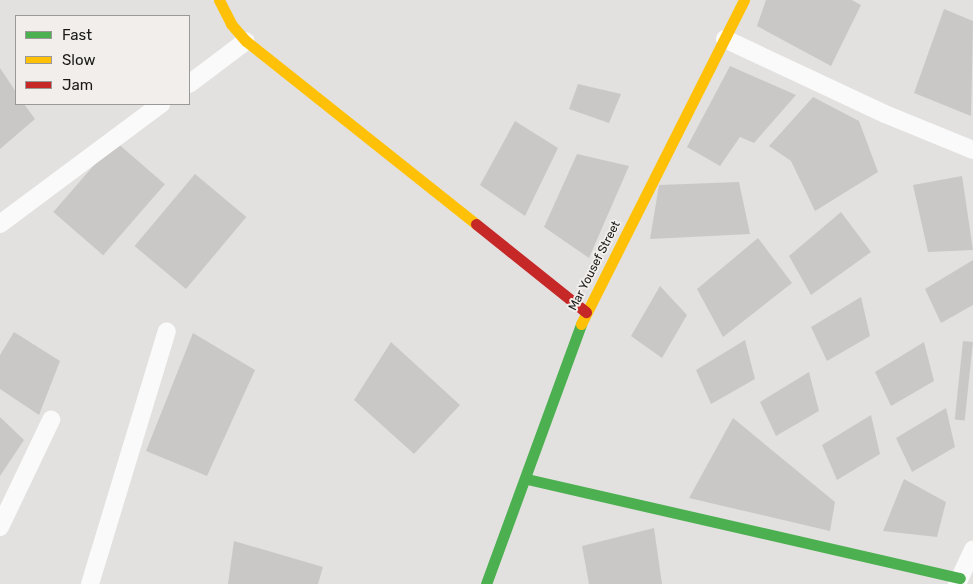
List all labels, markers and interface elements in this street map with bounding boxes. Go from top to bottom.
legend [15,15,190,105]
text: Fast [62,26,92,44]
text: Slow [62,51,95,69]
text: Jam [62,76,93,94]
street label: Mar Yousef Street [566,218,624,314]

